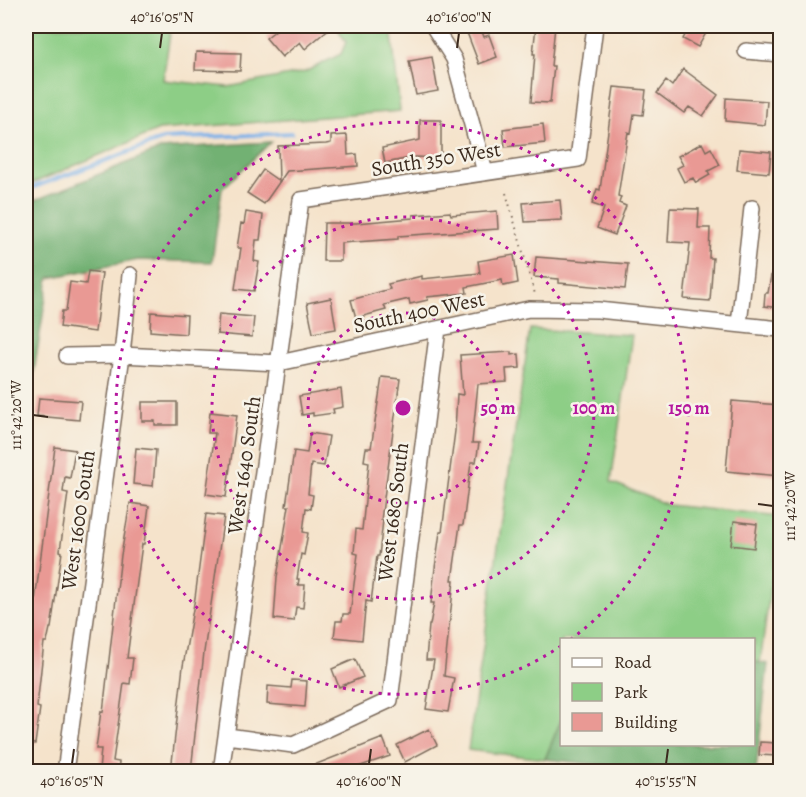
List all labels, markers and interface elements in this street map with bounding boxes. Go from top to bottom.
text: 40°16'05"N [130,7,194,27]
text: 40°16'00"N [426,7,492,27]
street label: South 350 West [369,135,503,183]
street label: South 400 West [351,284,487,340]
text: 111°42'20"W [6,380,26,450]
street label: West 1640 South [220,394,268,537]
text: 50 m [481,396,515,420]
text: 100 m [573,396,615,420]
text: 150 m [668,396,710,420]
centre of rings [393,398,413,418]
street label: West 1680 South [370,441,415,584]
street label: West 1600 South [54,448,102,593]
text: 111°42'20"W [780,471,800,541]
legend [560,638,755,746]
text: Road [614,650,652,674]
text: Park [614,680,648,704]
text: Building [614,710,678,734]
text: 40°16'05"N [40,771,104,791]
text: 40°16'00"N [336,771,402,791]
text: 40°15'55"N [635,771,697,791]

